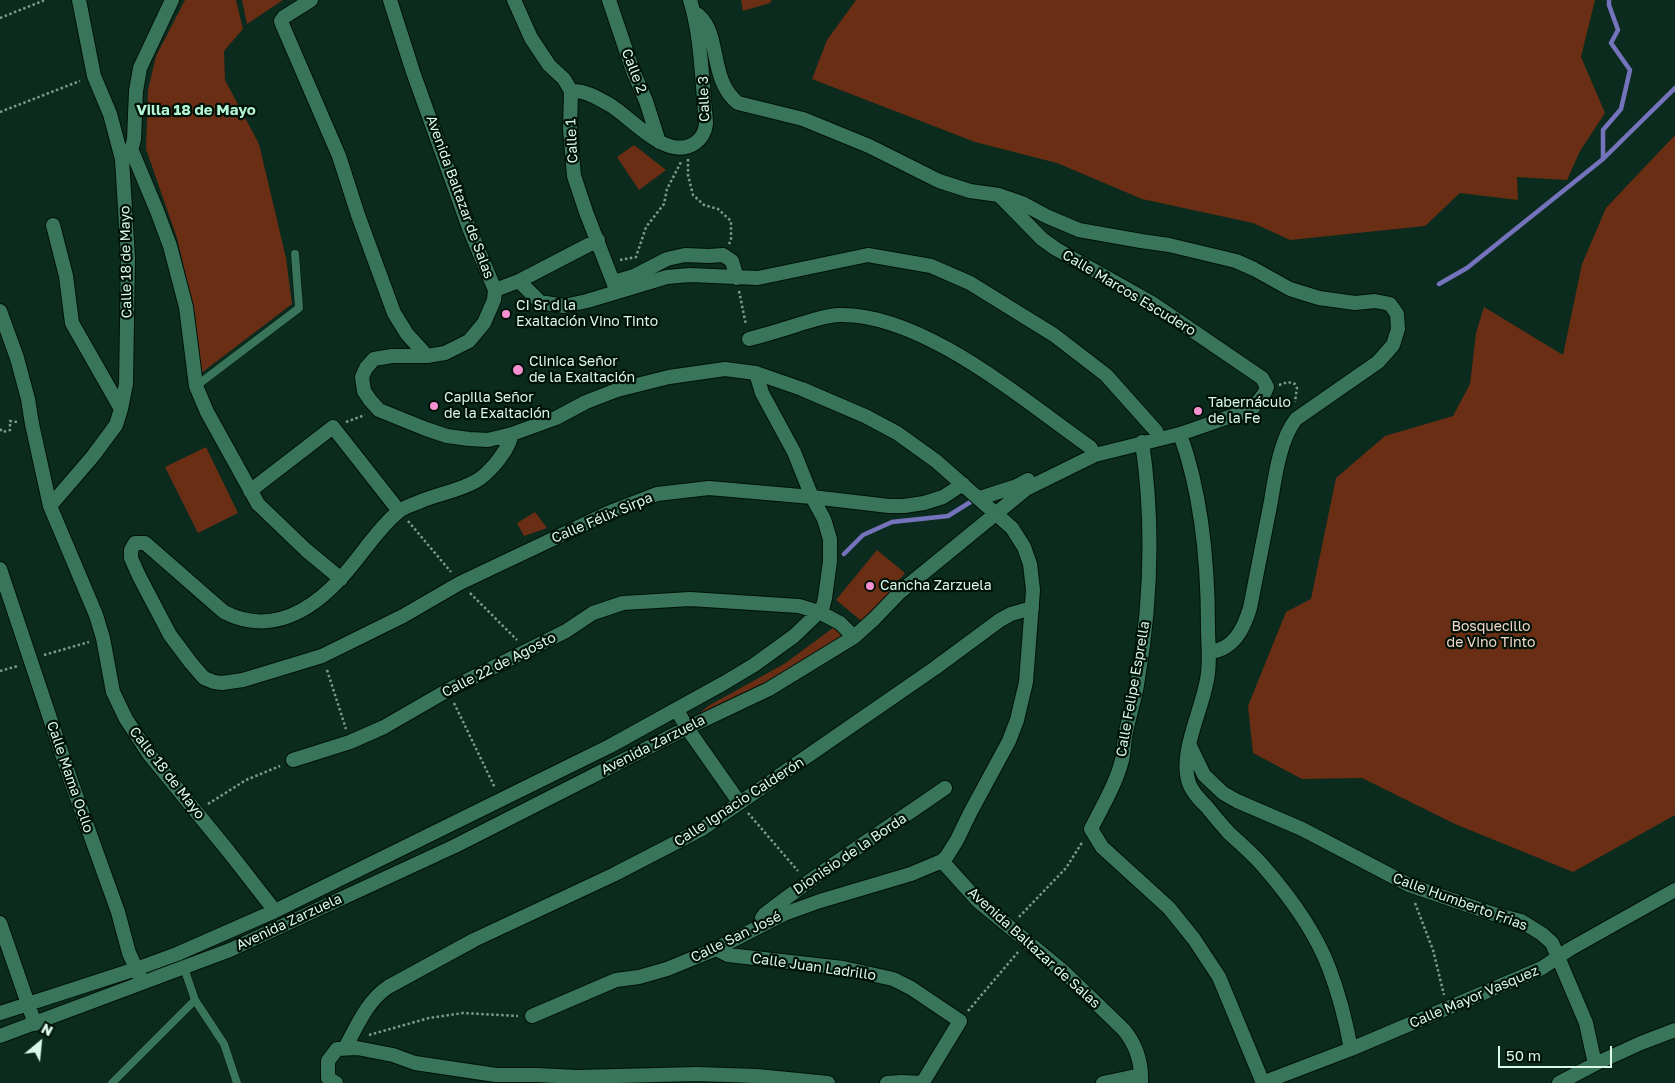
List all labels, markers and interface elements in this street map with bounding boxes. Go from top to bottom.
street label: Calle 2 [618,47,650,95]
street label: Calle 3 [695,76,713,122]
district label: Villa 18 de Mayo [136,101,256,119]
street label: Avenida Baltazar de Salas [423,113,497,281]
street label: Calle 1 [562,118,582,164]
street label: Calle 18 de Mayo [117,206,135,318]
street label: Calle Marcos Escudero [1059,247,1199,339]
place label: CI Sr d la Exaltación Vino Tinto [516,298,658,331]
marker: CI Sr d la Exaltación Vino Tinto [500,308,512,320]
place label: Clinica Señor de la Exaltación [529,354,635,387]
marker: Clinica Señor de la Exaltación [511,363,525,377]
place label: Capilla Señor de la Exaltación [444,390,550,422]
place label: Tabernáculo de la Fe [1208,395,1291,428]
marker: Capilla Señor de la Exaltación [428,400,440,412]
marker: Tabernáculo de la Fe [1192,405,1204,417]
street label: Calle Félix Sirpa [549,489,655,547]
place label: Cancha Zarzuela [880,578,992,594]
marker: Cancha Zarzuela [864,580,876,592]
park label: Bosquecillo de Vino Tinto [1447,619,1535,652]
street label: Calle Felipe Esprella [1113,620,1153,758]
street label: Calle 22 de Agosto [439,629,559,701]
street label: Avenida Zarzuela [598,711,708,779]
street label: Calle Mama Ocllo [43,719,97,835]
street label: Calle 18 de Mayo [126,723,208,823]
street label: Calle Ignacio Calderón [671,754,807,850]
street label: Dionisio de la Borda [790,810,910,898]
street label: Calle Humberto Frias [1390,870,1530,934]
street label: Avenida Baltazar de Salas [964,884,1104,1012]
street label: Avenida Zarzuela [234,890,344,954]
street label: Calle San José [688,908,784,966]
street label: Calle Juan Ladrillo [751,950,877,984]
street label: Calle Mayor Vasquez [1407,962,1541,1032]
north arrow [15,1018,65,1068]
text: N [39,1019,56,1039]
scale bar [1500,1036,1614,1068]
text: 50 m [1506,1046,1541,1064]

